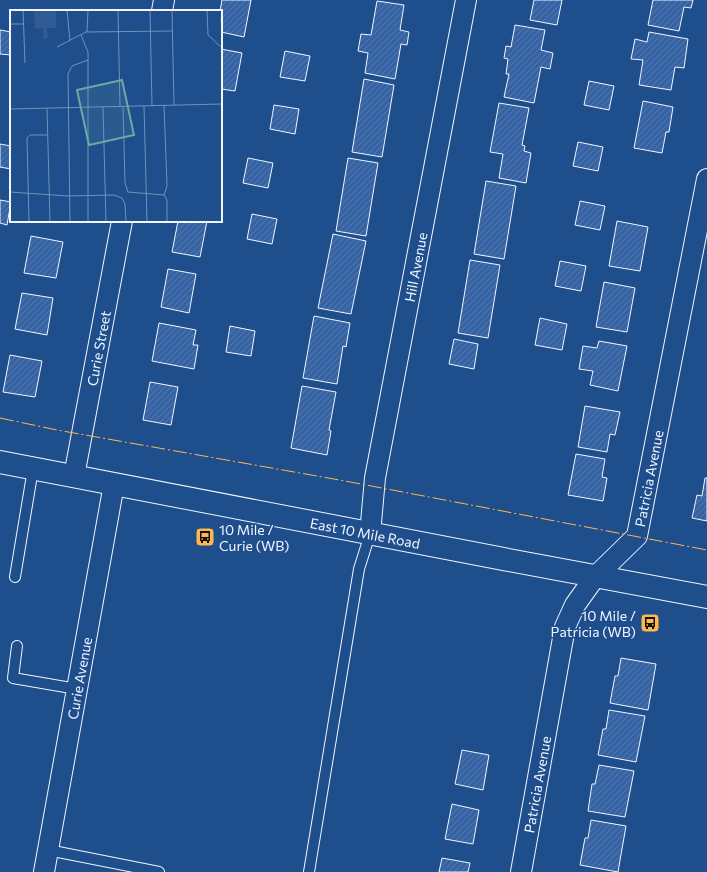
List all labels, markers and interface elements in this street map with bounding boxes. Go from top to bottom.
inset map [10,10,222,222]
street label: Hill Avenue [400,231,430,303]
street label: Curie Street [83,309,114,387]
street label: Patricia Avenue [631,428,666,528]
street label: East 10 Mile Road [309,514,422,551]
place label: 10 Mile / Curie (WB) [219,521,290,554]
bus stop icon: 10 Mile / Curie (WB) [194,526,216,548]
place label: 10 Mile / Patricia (WB) [551,607,636,640]
bus stop icon: 10 Mile / Patricia (WB) [639,612,661,634]
street label: Curie Avenue [63,636,95,721]
street label: Patricia Avenue [520,734,554,834]

